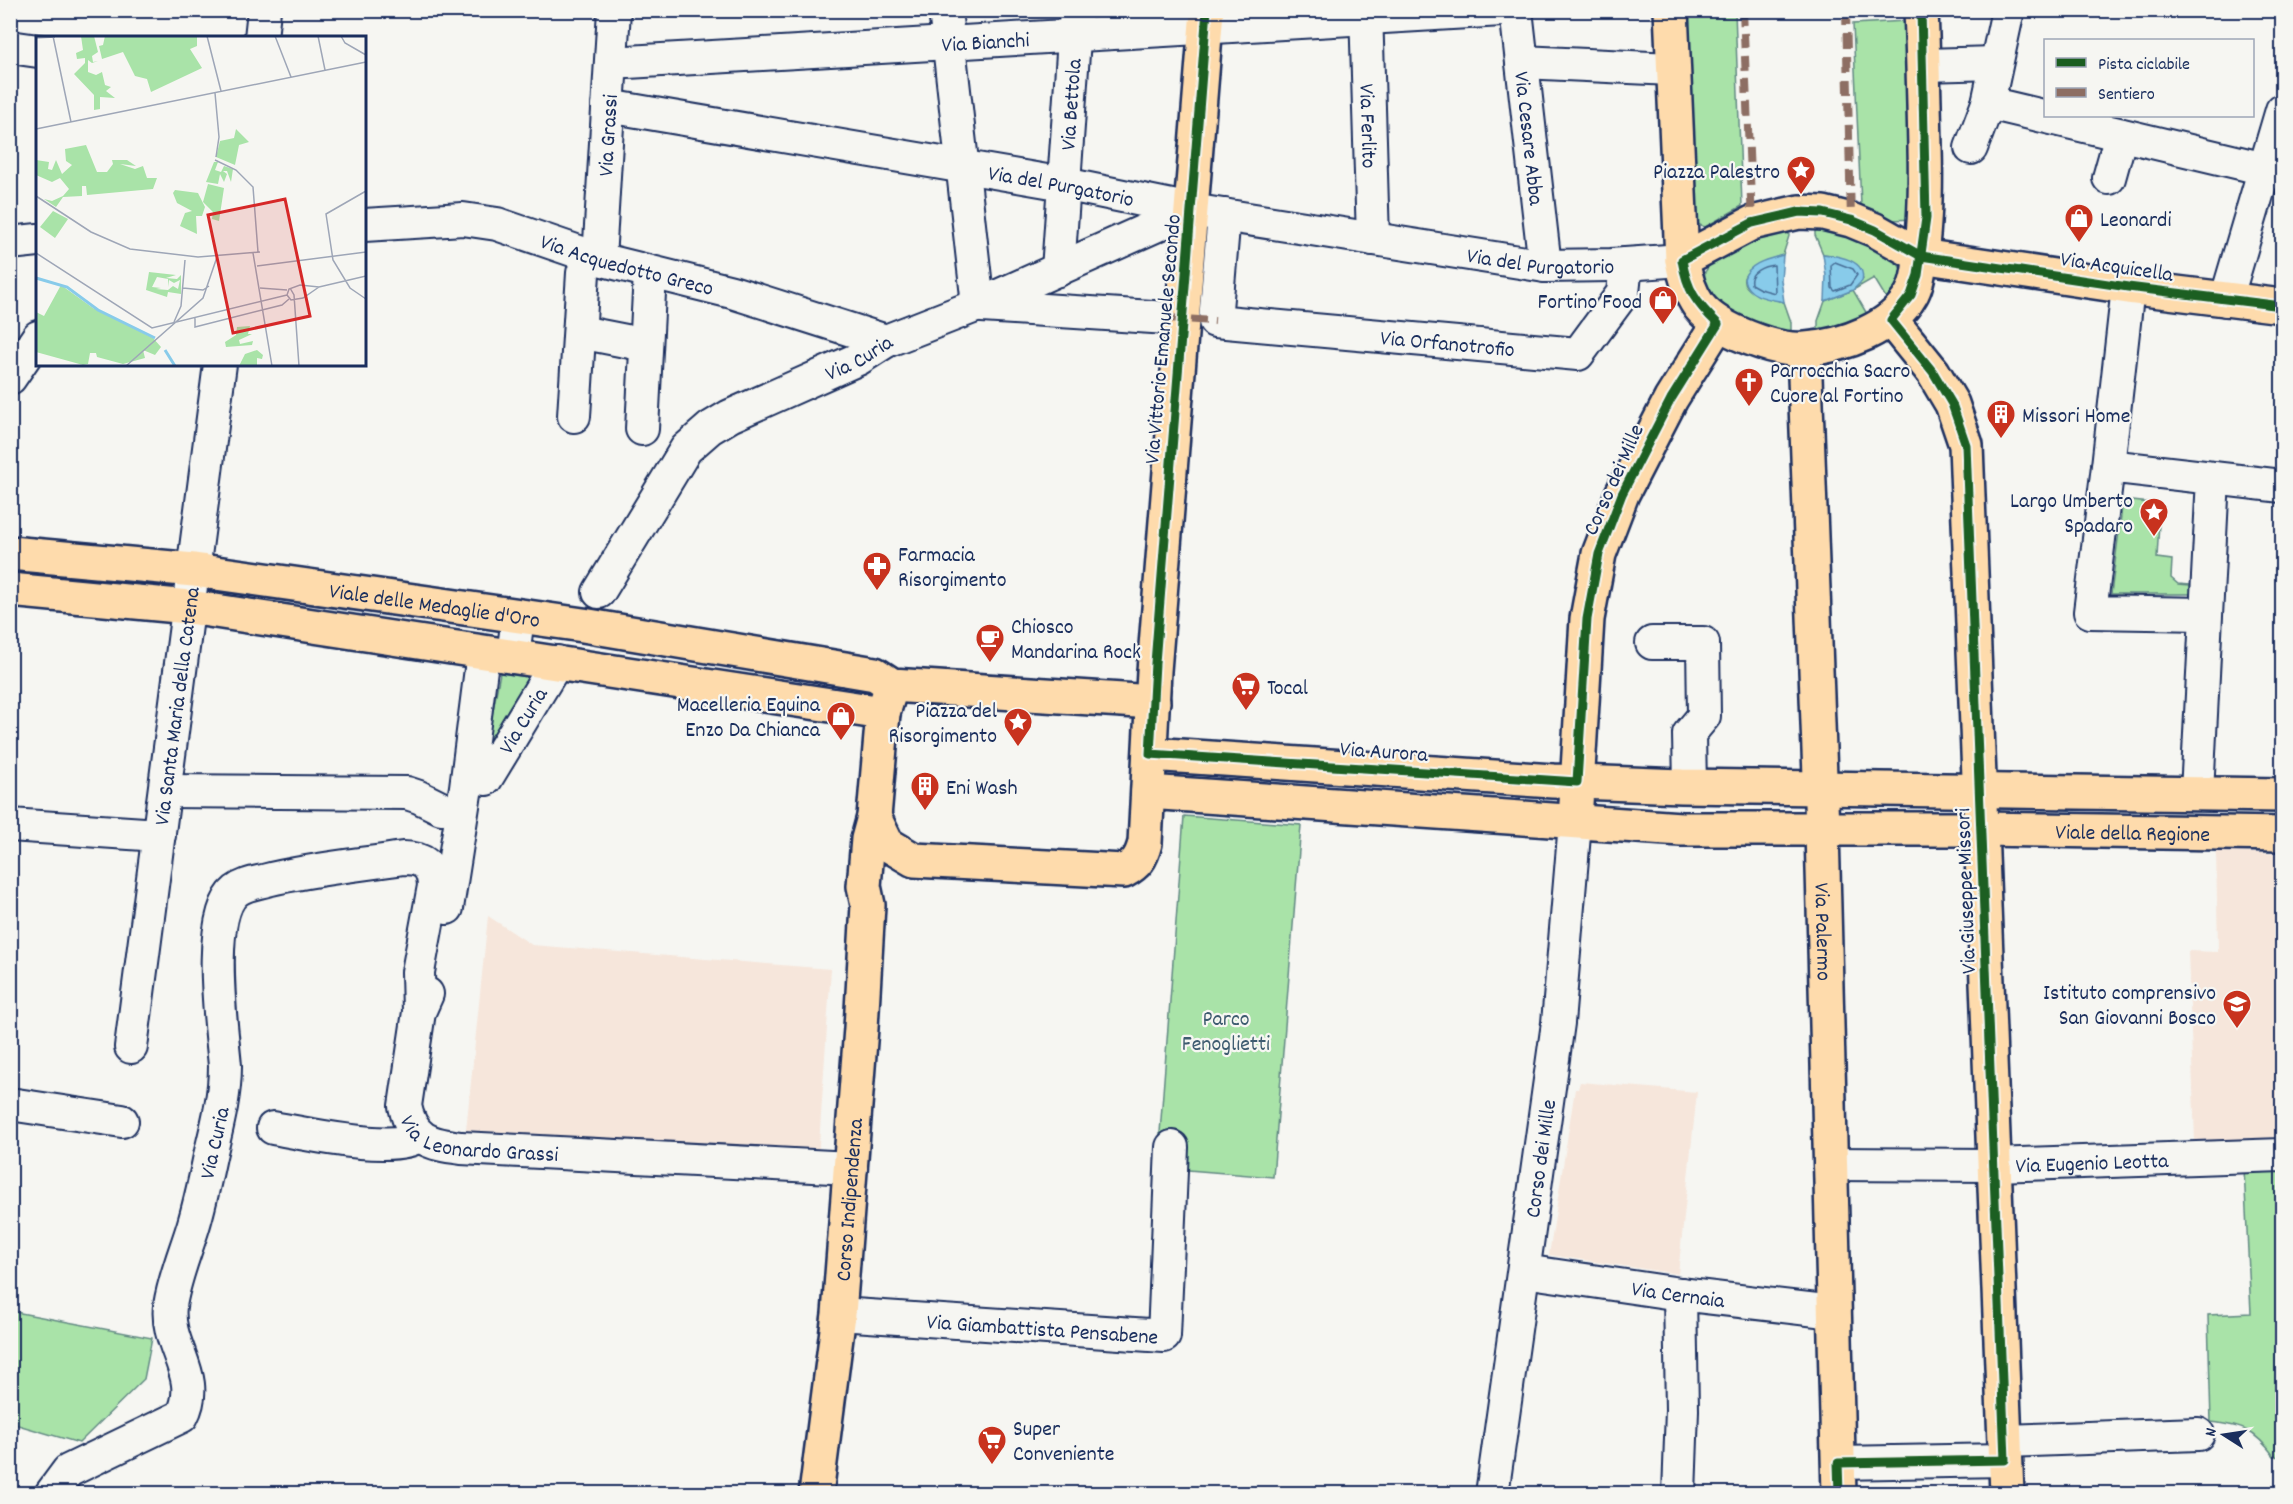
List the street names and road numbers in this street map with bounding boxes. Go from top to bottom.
street label: Via Bianchi [941,26,1030,62]
street label: Via Bettola [1054,57,1092,151]
street label: Via Cesare Abba [1504,70,1550,208]
street label: Via Ferlito [1349,83,1383,169]
street label: Via Grassi [592,93,628,177]
street label: Via del Purgatorio [985,159,1136,217]
street label: Via Vittorio Emanuele Secondo [1138,213,1191,465]
street label: Via Acquedotto Greco [535,228,716,306]
street label: Via del Purgatorio [1464,242,1615,285]
street label: Via Acquicella [2058,245,2176,292]
street label: Via Orfanotrofio [1379,324,1516,367]
street label: Via Curia [821,328,901,391]
street label: Corso dei Mille [1577,420,1654,541]
street label: Viale delle Medaglie d'Oro [327,577,542,638]
street label: Via Santa Maria della Catena [148,585,210,827]
street label: Via Curia [493,682,557,761]
street label: Via Aurora [1339,735,1429,772]
street label: Via Giuseppe Missori [1949,807,1986,974]
street label: Viale della Regione [2055,818,2210,852]
street label: Via Palermo [1804,882,1838,981]
street label: Corso dei Mille [1519,1098,1566,1220]
street label: Via Curia [194,1104,240,1182]
street label: Via Leonardo Grassi [390,1111,559,1172]
street label: Corso Indipendenza [830,1117,873,1283]
street label: Via Eugenio Leotta [2015,1147,2170,1183]
street label: Via Cernaia [1629,1275,1727,1318]
street label: Via Giambattista Pensabene [925,1308,1159,1355]

